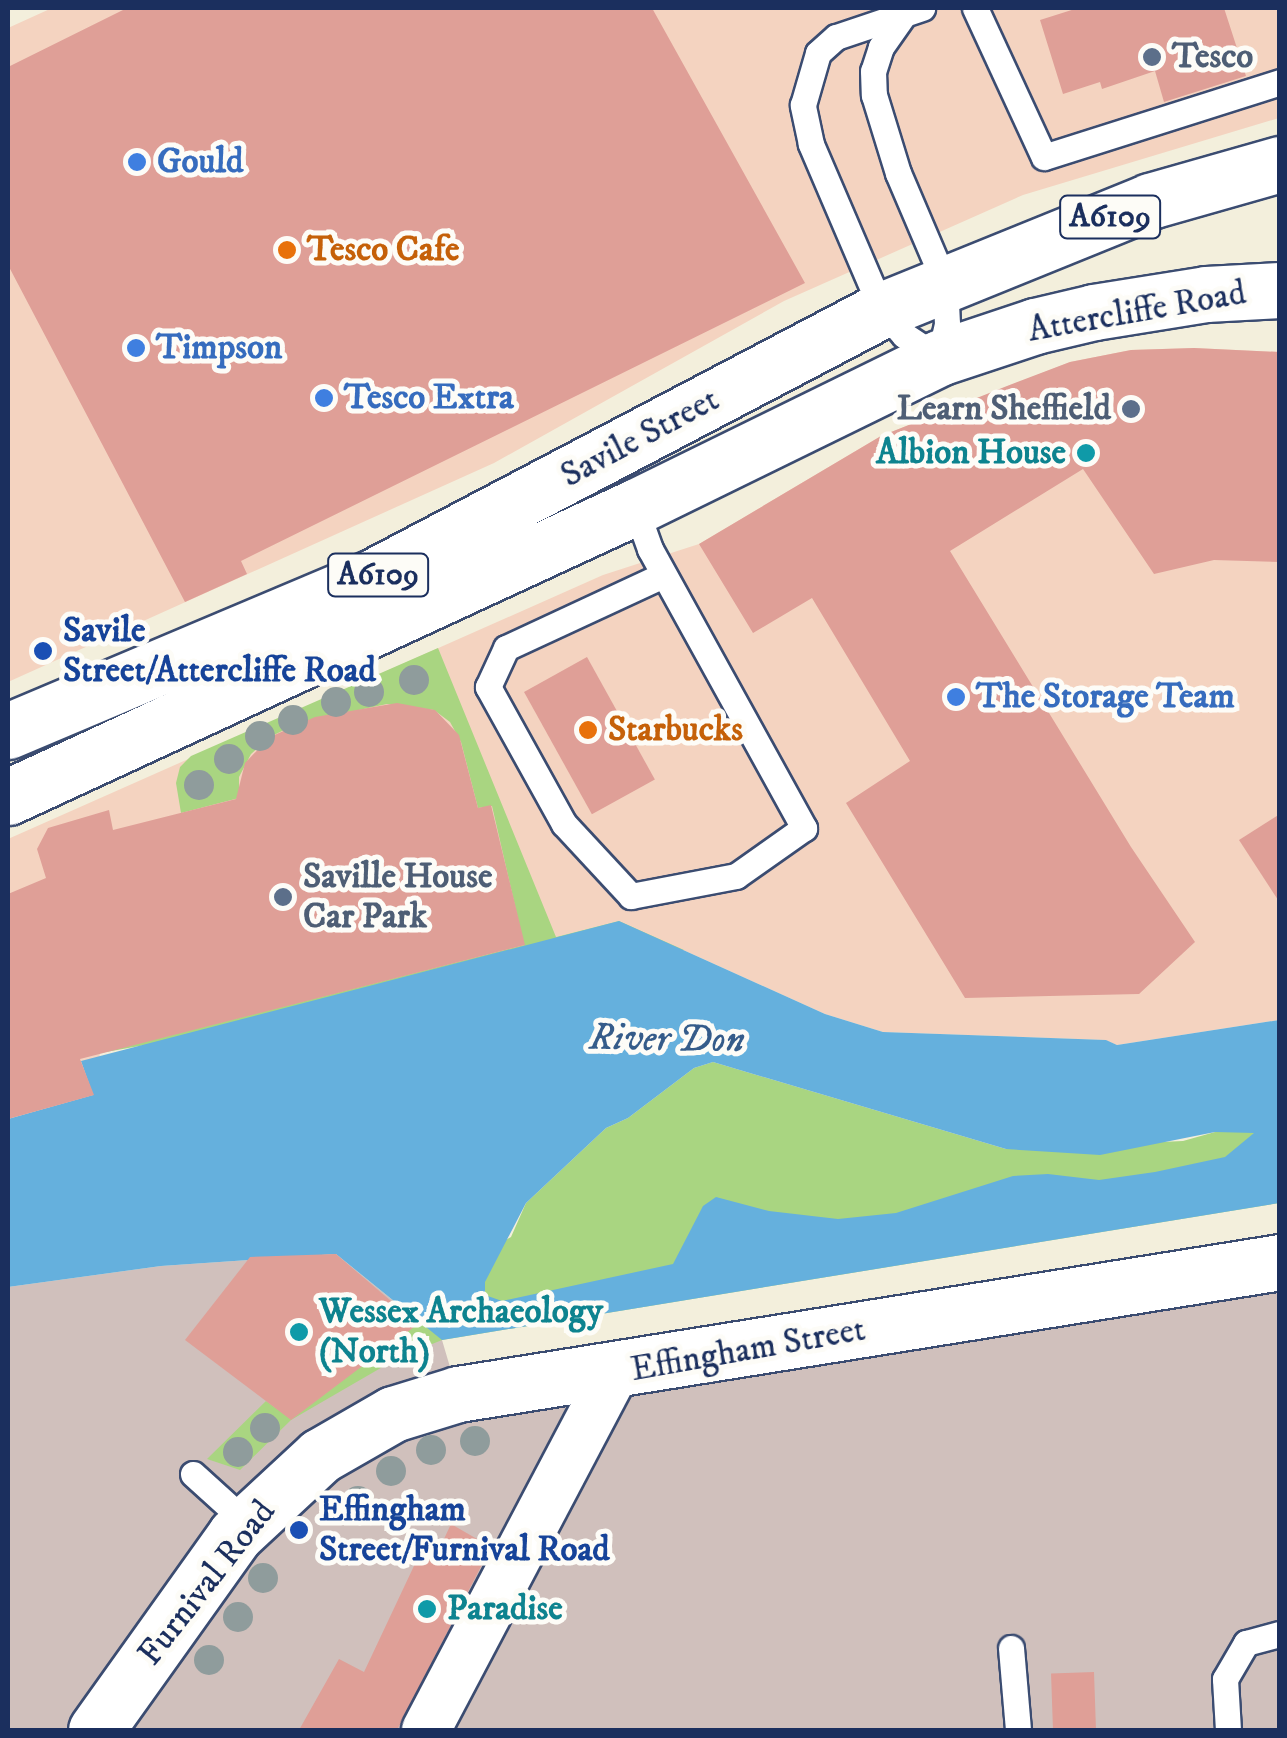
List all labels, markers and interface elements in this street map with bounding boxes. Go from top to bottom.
place label: Tesco [1172,36,1253,78]
marker: Tesco [1141,46,1163,68]
place label: Gould [157,141,243,183]
marker: Gould [126,151,148,173]
road number: A6109 [1058,190,1162,244]
place label: Tesco Cafe [307,229,459,271]
marker: Tesco Cafe [276,239,298,261]
street label: Attercliffe Road [1025,272,1249,352]
place label: Timpson [156,327,282,369]
marker: Timpson [125,337,147,359]
place label: Tesco Extra [344,377,514,419]
street label: Savile Street [554,379,726,497]
marker: Tesco Extra [313,387,335,409]
place label: Learn Sheffield [897,388,1111,430]
marker: Learn Sheffield [1120,398,1142,420]
place label: Albion House [876,432,1066,474]
marker: Albion House [1075,442,1097,464]
road number: A6109 [326,548,430,602]
place label: Savile Street/Attercliffe Road [63,610,376,692]
marker: Savile Street/Attercliffe Road [32,640,54,662]
place label: The Storage Team [976,676,1235,718]
marker: The Storage Team [945,686,967,708]
place label: Starbucks [608,709,743,751]
marker: Starbucks [577,719,599,741]
place label: Saville House Car Park [303,856,492,938]
marker: Saville House Car Park [272,886,294,908]
water label: River Don [589,1016,745,1064]
place label: Wessex Archaeology (North) [319,1291,603,1373]
street label: Effingham Street [628,1309,868,1391]
marker: Wessex Archaeology (North) [288,1321,310,1343]
place label: Effingham Street/Furnival Road [319,1489,610,1571]
street label: Furnival Road [129,1492,285,1674]
marker: Effingham Street/Furnival Road [288,1519,310,1541]
place label: Paradise [447,1588,563,1630]
marker: Paradise [416,1598,438,1620]

